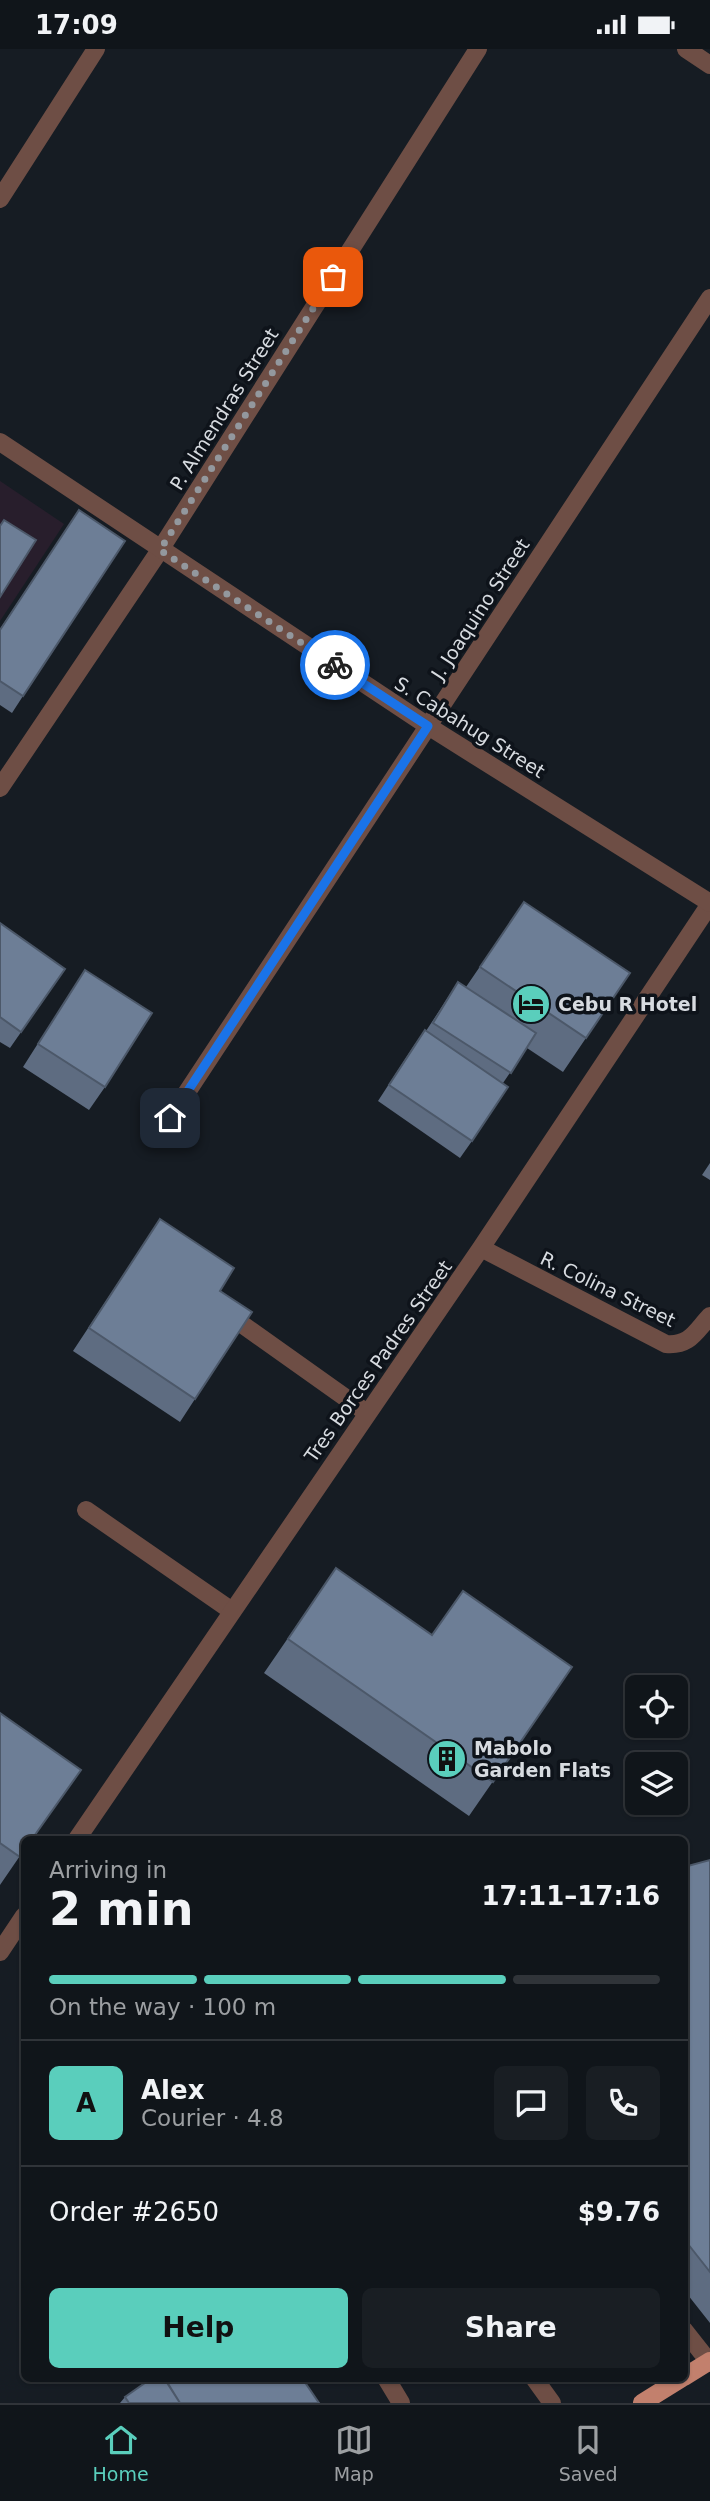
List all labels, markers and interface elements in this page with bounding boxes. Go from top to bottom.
text: 17:09 [35,10,118,40]
pin [303,247,363,307]
icon: bag [314,258,352,296]
street label: P. Almendras Street [165,324,283,494]
street label: J. Joaquino Street [426,535,534,684]
courier [300,630,370,700]
icon: bike [316,646,354,684]
street label: S. Cabahug Street [391,672,549,782]
hotel icon: Cebu R Hotel [510,983,552,1025]
place label: Cebu R Hotel [558,993,697,1015]
pin [140,1088,200,1148]
icon: home [151,1099,189,1137]
street label: R. Colina Street [537,1247,679,1331]
street label: Tres Borces Padres Street [299,1256,456,1467]
map controls [625,1675,688,1815]
button: locate [625,1675,688,1738]
place label: Mabolo Garden Flats [474,1737,611,1781]
building icon: Mabolo Garden Flats [426,1738,468,1780]
button: layers [625,1752,688,1815]
text: Arriving in [49,1857,167,1883]
text: 17:11–17:16 [481,1881,660,1911]
text: 2 min [49,1882,193,1936]
text: On the way · 100 m [49,1994,276,2020]
button: chat [494,2066,568,2140]
button: phone [586,2066,660,2140]
text: Alex [141,2075,204,2105]
text: A [76,2088,96,2118]
text: Courier · 4.8 [141,2105,284,2131]
text: Order #2650 [49,2197,219,2227]
text: $9.76 [578,2197,660,2227]
button: Help [49,2288,348,2368]
button: Share [362,2288,660,2368]
tab: Home [93,2421,149,2485]
tab: Map [334,2421,374,2485]
tab: Saved [559,2421,617,2485]

